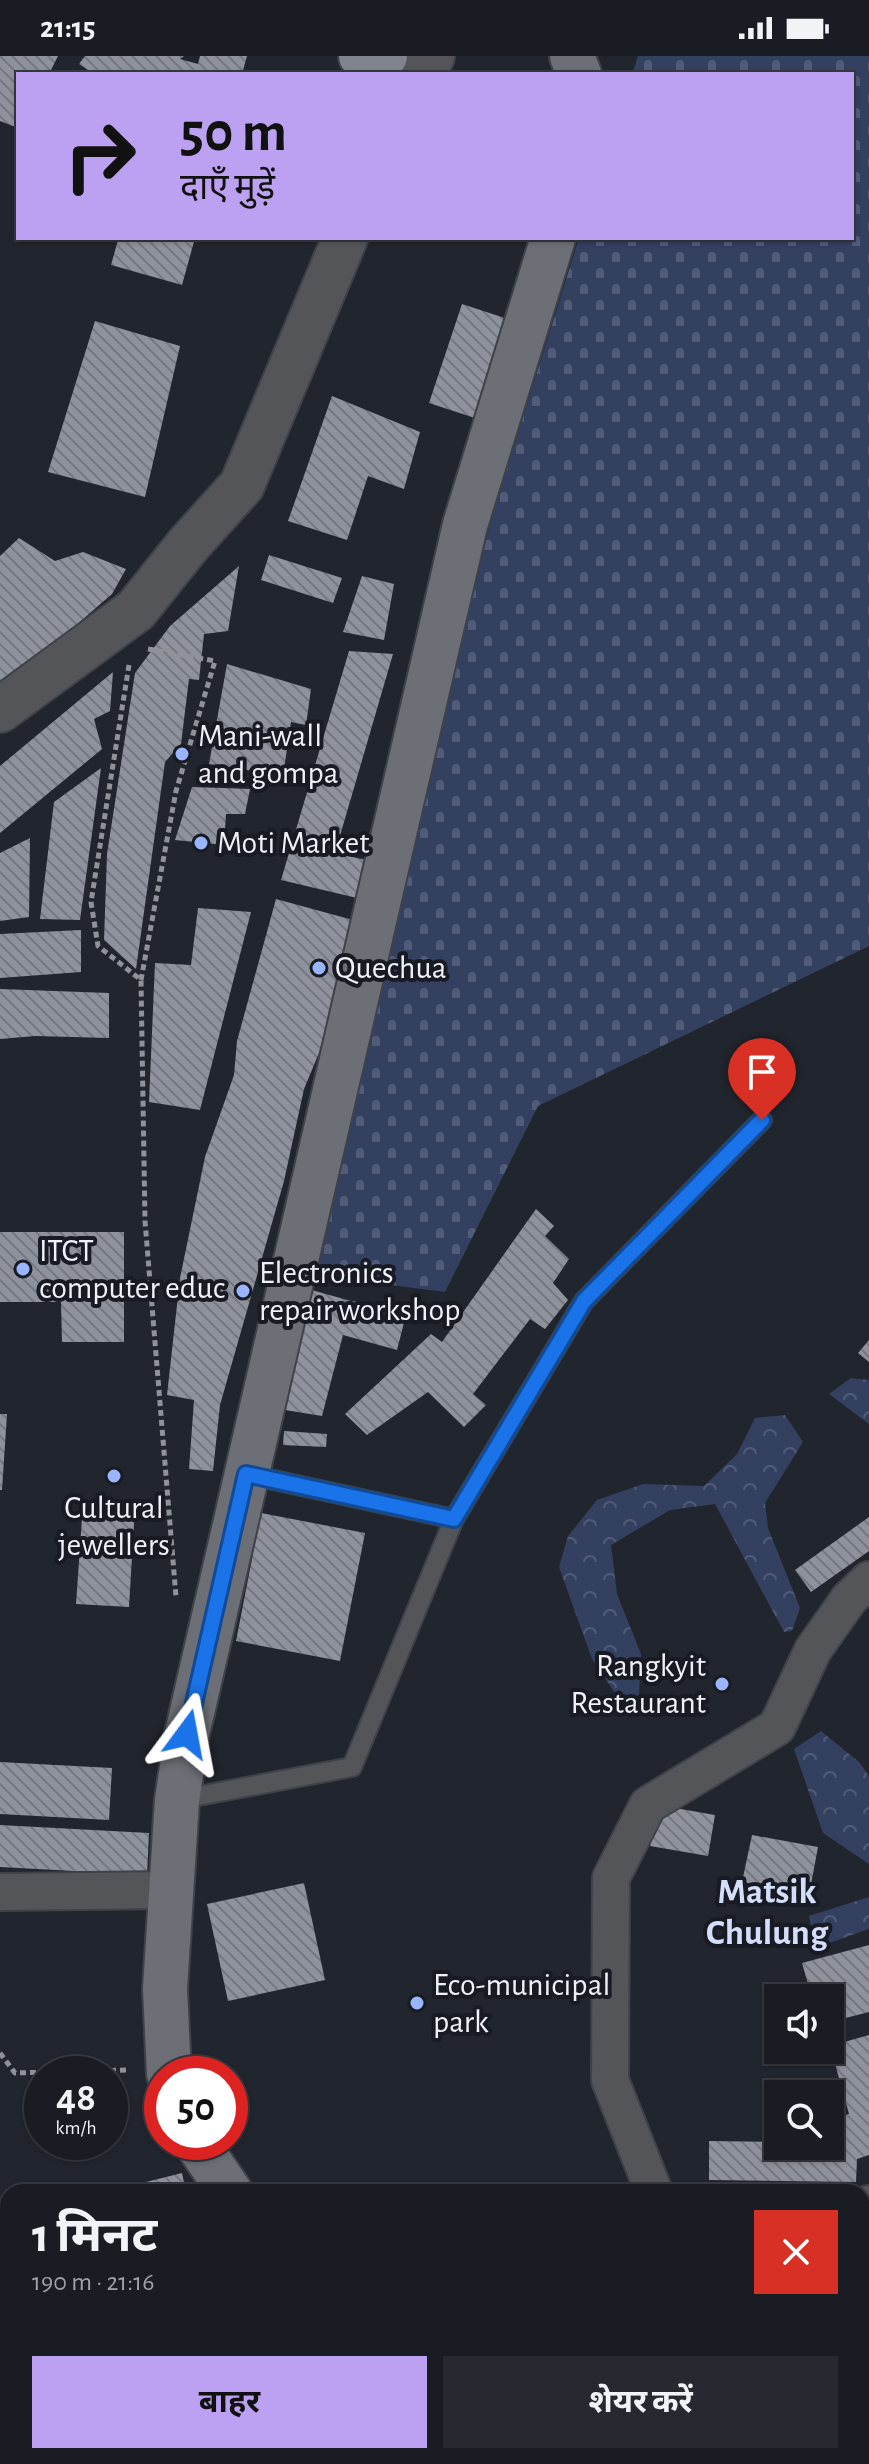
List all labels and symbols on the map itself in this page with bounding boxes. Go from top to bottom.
place label: Mani-wall and gompa [198,720,338,789]
marker: Mani-wall and gompa [173,745,191,763]
place label: Moti Market [217,827,369,859]
marker: Moti Market [192,834,210,852]
place label: Quechua [335,952,447,984]
marker: Quechua [310,959,328,977]
pin [728,1038,796,1120]
place label: ITCT computer educ [39,1235,225,1304]
place label: Electronics repair workshop [259,1257,460,1326]
marker: ITCT computer educ [14,1260,32,1278]
marker: Electronics repair workshop [234,1282,252,1300]
marker: Cultural jewellers [105,1467,123,1485]
place label: Cultural jewellers [58,1492,170,1561]
place label: Rangkyit Restaurant [571,1650,706,1719]
marker: Rangkyit Restaurant [713,1675,731,1693]
position arrow [145,1692,229,1776]
district label: Matsik Chulung [706,1874,829,1951]
place label: Eco-municipal park [433,1969,610,2038]
marker: Eco-municipal park [408,1994,426,2012]
speed limit sign: 50 [144,2056,248,2160]

